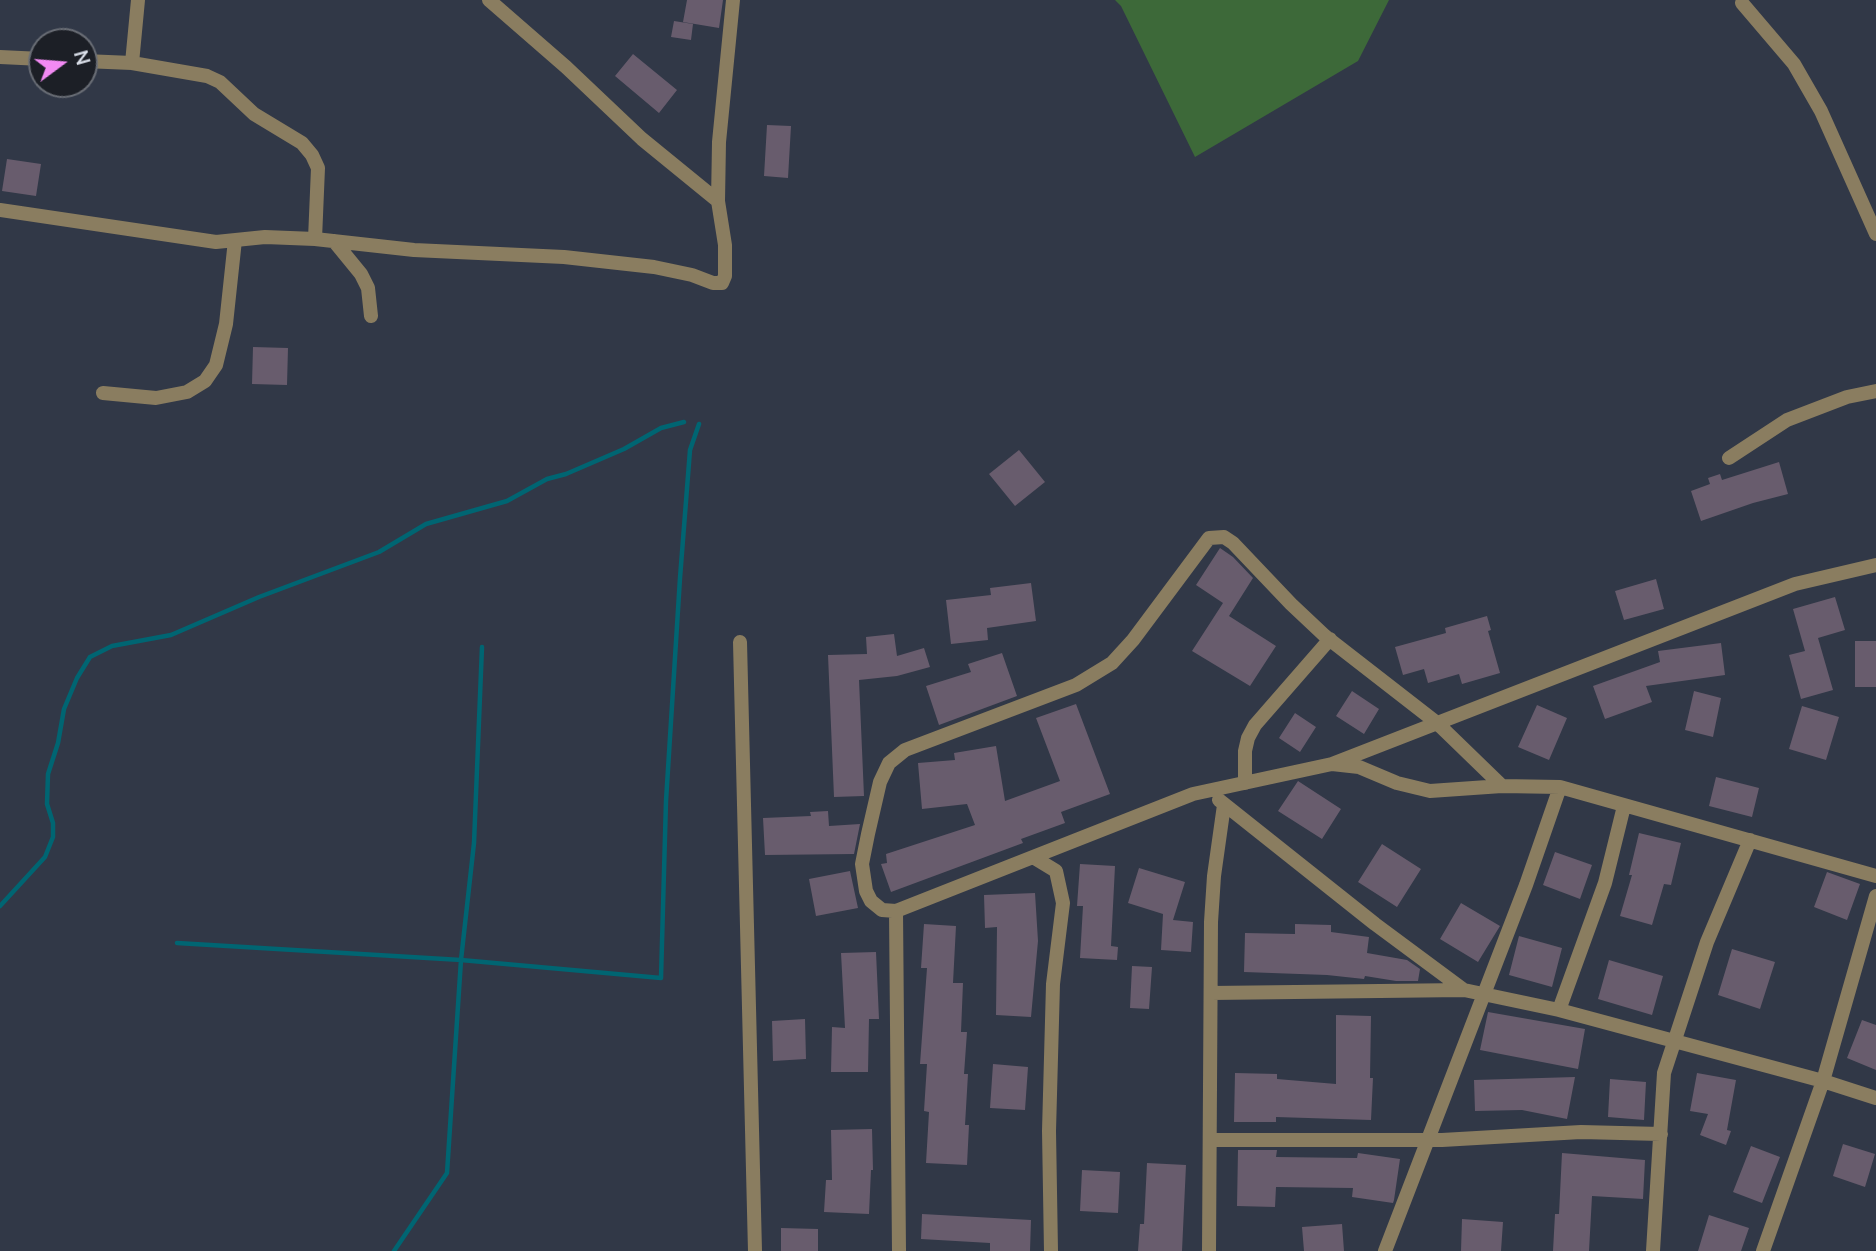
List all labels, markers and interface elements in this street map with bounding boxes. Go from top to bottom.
north arrow [28,28,98,98]
text: N [67,47,96,68]

